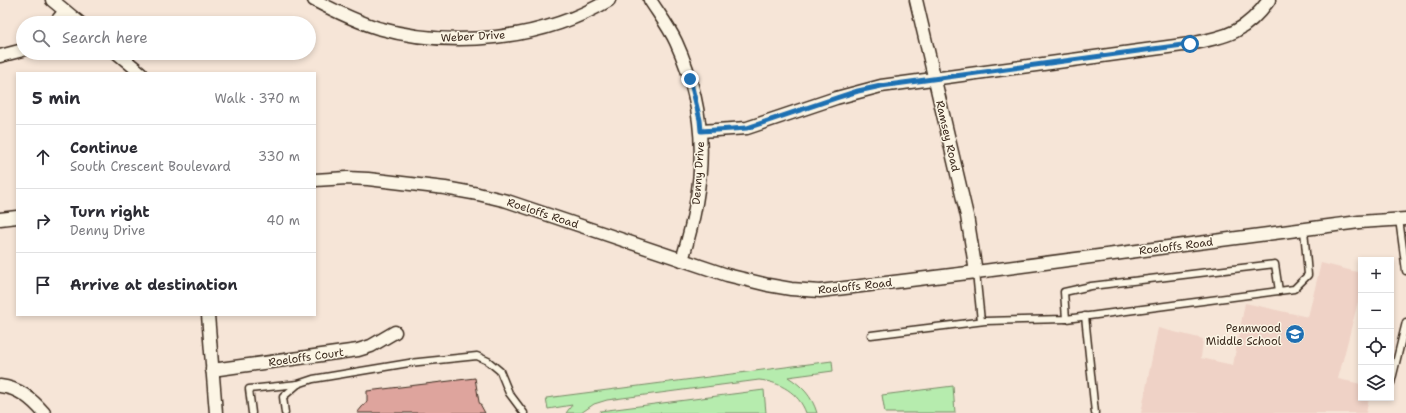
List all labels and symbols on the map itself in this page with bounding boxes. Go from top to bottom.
street label: Weber Drive [440,27,506,46]
route start [1181,35,1199,53]
route end [681,70,699,88]
street label: Ramsey Road [932,99,963,173]
street label: Denny Drive [689,141,708,205]
street label: Roeloffs Road [505,195,581,232]
street label: Roeloffs Road [1138,235,1214,258]
street label: Roeloffs Road [817,275,893,298]
place label: Pennwood Middle School [1206,321,1282,349]
school or university icon: Pennwood Middle School [1284,323,1306,345]
street label: Roeloffs Court [267,345,345,370]

